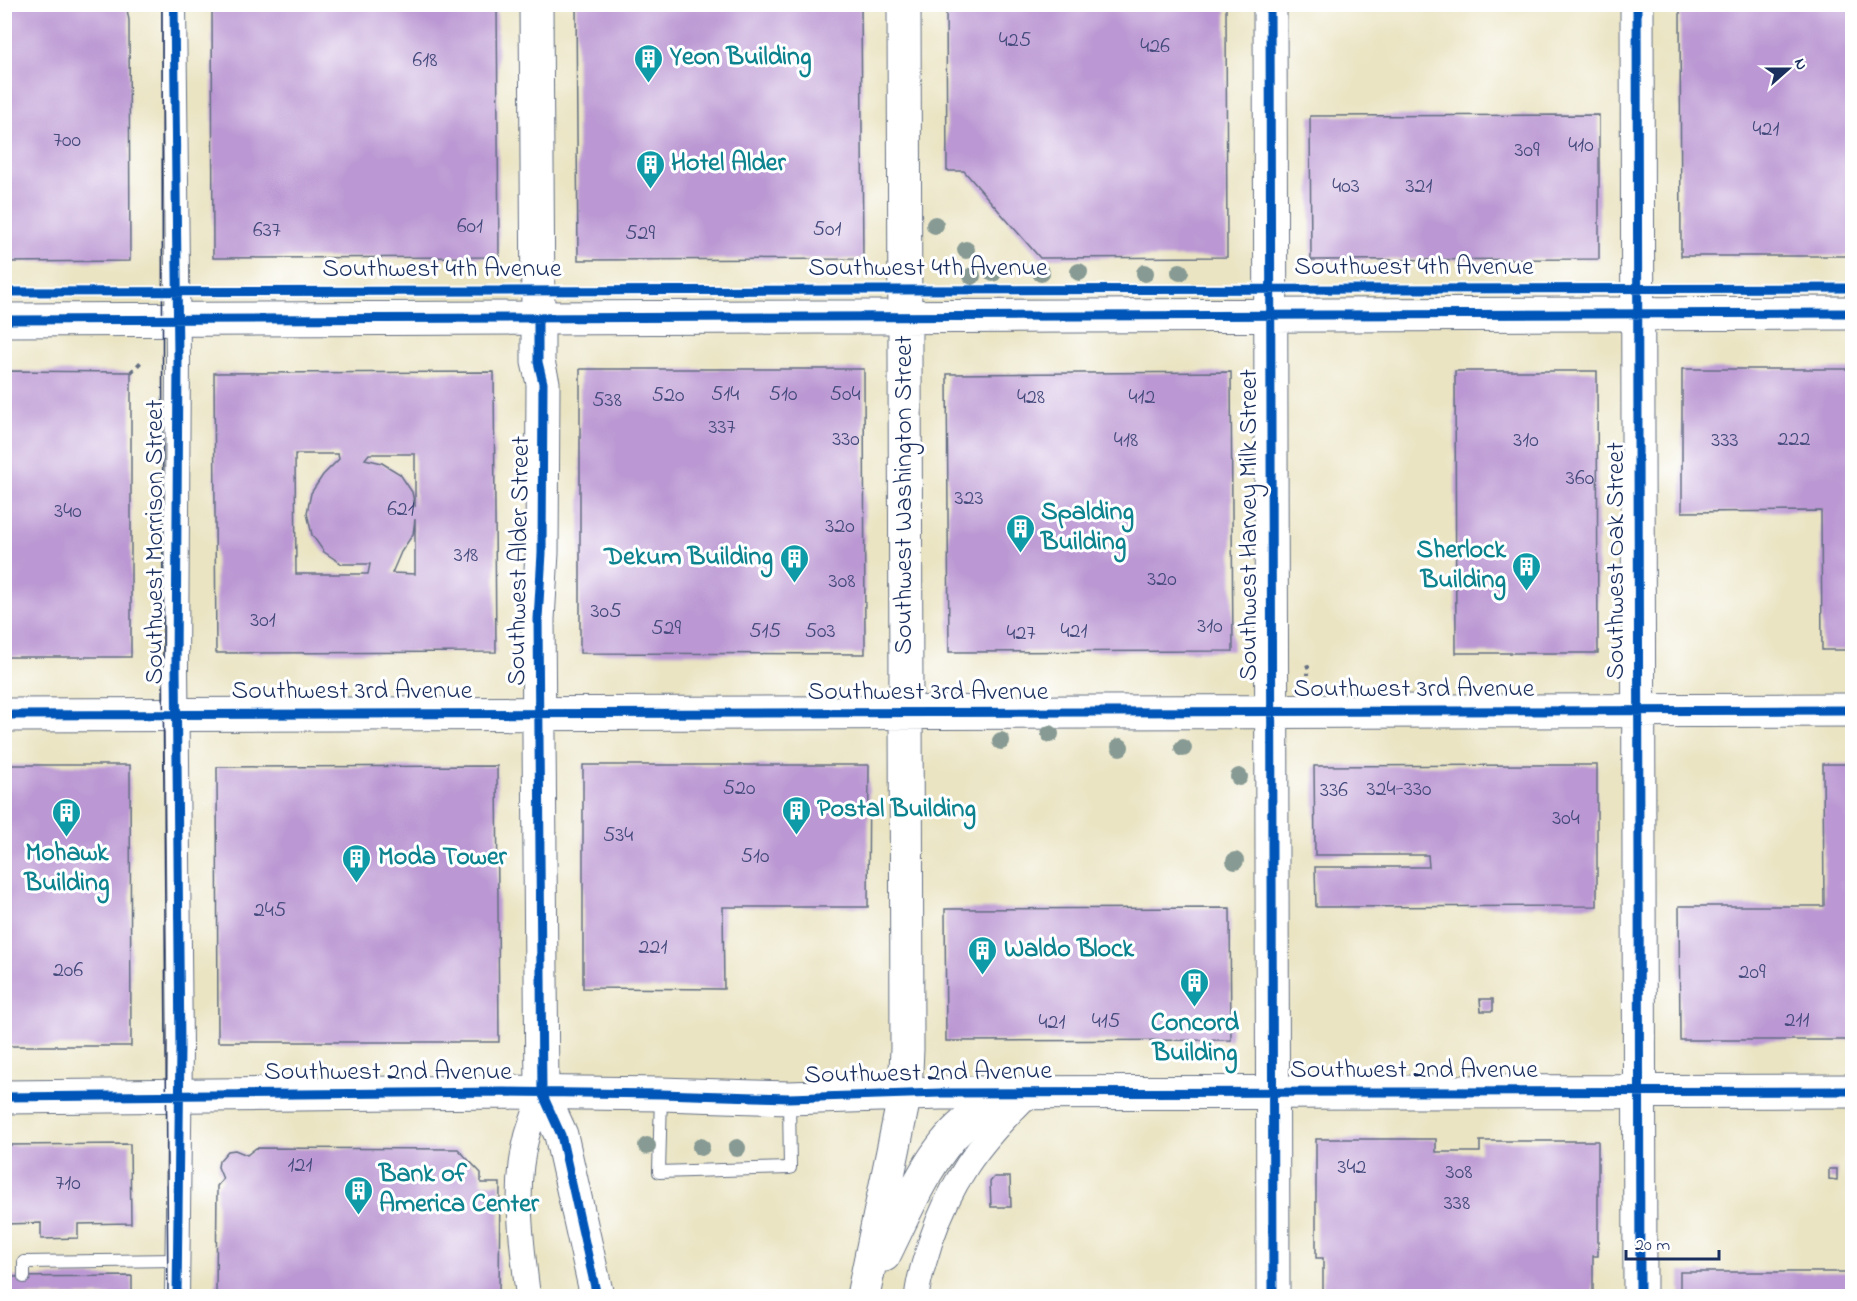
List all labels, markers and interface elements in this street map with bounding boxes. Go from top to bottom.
house number: 425 [999,25,1031,57]
house number: 426 [1140,31,1170,63]
place label: Yeon Building [669,39,812,78]
north arrow [1758,39,1818,99]
building icon: Yeon Building [633,42,665,84]
house number: 618 [413,45,437,77]
text: N [1787,55,1813,74]
house number: 421 [1753,114,1780,146]
house number: 700 [53,125,81,157]
house number: 410 [1568,130,1594,162]
house number: 309 [1514,135,1540,167]
place label: Hotel Alder [671,145,787,183]
building icon: Hotel Alder [634,148,666,190]
house number: 403 [1332,171,1360,203]
house number: 321 [1405,171,1433,203]
house number: 601 [457,211,483,243]
house number: 501 [812,214,842,246]
house number: 637 [253,215,281,247]
house number: 529 [625,218,655,250]
street label: Southwest 4th Avenue [1294,249,1534,287]
street label: Southwest 4th Avenue [808,250,1048,288]
street label: Southwest 4th Avenue [322,251,562,289]
street label: Southwest Washington Street [886,335,924,655]
street label: Southwest Harvey Milk Street [1231,369,1269,681]
house number: 514 [711,379,739,411]
house number: 510 [768,379,798,411]
house number: 504 [829,379,861,411]
house number: 520 [651,380,685,412]
house number: 428 [1017,382,1045,414]
house number: 412 [1129,382,1156,414]
house number: 538 [592,385,622,417]
street label: Southwest Morrison Street [137,399,175,684]
house number: 337 [708,412,736,444]
house number: 330 [832,424,860,456]
house number: 222 [1778,424,1810,456]
house number: 418 [1114,425,1138,457]
house number: 310 [1513,425,1539,457]
house number: 333 [1711,425,1739,457]
street label: Southwest Alder Street [499,435,541,686]
street label: Southwest Oak Street [1598,442,1636,680]
house number: 360 [1566,463,1594,495]
house number: 323 [954,483,984,515]
house number: 621 [387,494,415,526]
place label: Spalding Building [1040,494,1134,563]
house number: 340 [54,496,82,528]
house number: 320 [825,511,855,543]
building icon: Spalding Building [1004,512,1036,554]
place label: Sherlock Building [1416,532,1507,601]
place label: Dekum Building [603,539,773,578]
house number: 318 [454,540,478,572]
building icon: Dekum Building [778,542,810,584]
building icon: Sherlock Building [1511,550,1543,592]
house number: 320 [1147,564,1177,596]
house number: 308 [829,566,855,598]
house number: 305 [590,596,622,628]
house number: 301 [250,605,276,637]
house number: 310 [1197,611,1223,643]
house number: 529 [651,613,681,645]
house number: 515 [749,616,781,648]
house number: 503 [804,616,836,648]
house number: 421 [1061,616,1088,648]
house number: 427 [1006,618,1036,650]
street label: Southwest 3rd Avenue [1294,671,1535,709]
street label: Southwest 3rd Avenue [232,673,473,711]
street label: Southwest 3rd Avenue [808,674,1049,712]
house number: 520 [722,773,756,805]
house number: 324-330 [1366,774,1432,806]
house number: 336 [1320,775,1348,807]
place label: Postal Building [817,791,976,830]
building icon: Postal Building [780,794,812,836]
building icon: Mohawk Building [51,796,83,838]
house number: 304 [1552,803,1580,835]
house number: 534 [603,820,633,852]
place label: Mohawk Building [23,835,110,904]
place label: Moda Tower [378,839,508,877]
house number: 510 [740,841,770,873]
building icon: Moda Tower [341,842,373,884]
house number: 245 [254,895,286,927]
place label: Waldo Block [1004,931,1135,969]
house number: 221 [639,932,667,964]
building icon: Waldo Block [967,934,999,976]
house number: 206 [53,955,83,987]
house number: 209 [1738,957,1766,989]
building icon: Concord Building [1179,966,1211,1008]
place label: Concord Building [1151,1005,1240,1074]
house number: 211 [1785,1005,1809,1037]
house number: 415 [1092,1006,1120,1038]
house number: 421 [1039,1007,1066,1039]
street label: Southwest 2nd Avenue [1290,1052,1538,1090]
street label: Southwest 2nd Avenue [804,1053,1053,1095]
street label: Southwest 2nd Avenue [264,1054,512,1092]
house number: 121 [288,1150,312,1182]
house number: 342 [1337,1152,1367,1184]
place label: Bank of America Center [378,1156,540,1224]
house number: 308 [1446,1157,1472,1189]
house number: 710 [55,1168,81,1200]
building icon: Bank of America Center [342,1174,374,1216]
house number: 338 [1444,1188,1470,1220]
scale bar [1626,1223,1719,1261]
text: 20 m [1635,1233,1670,1259]

